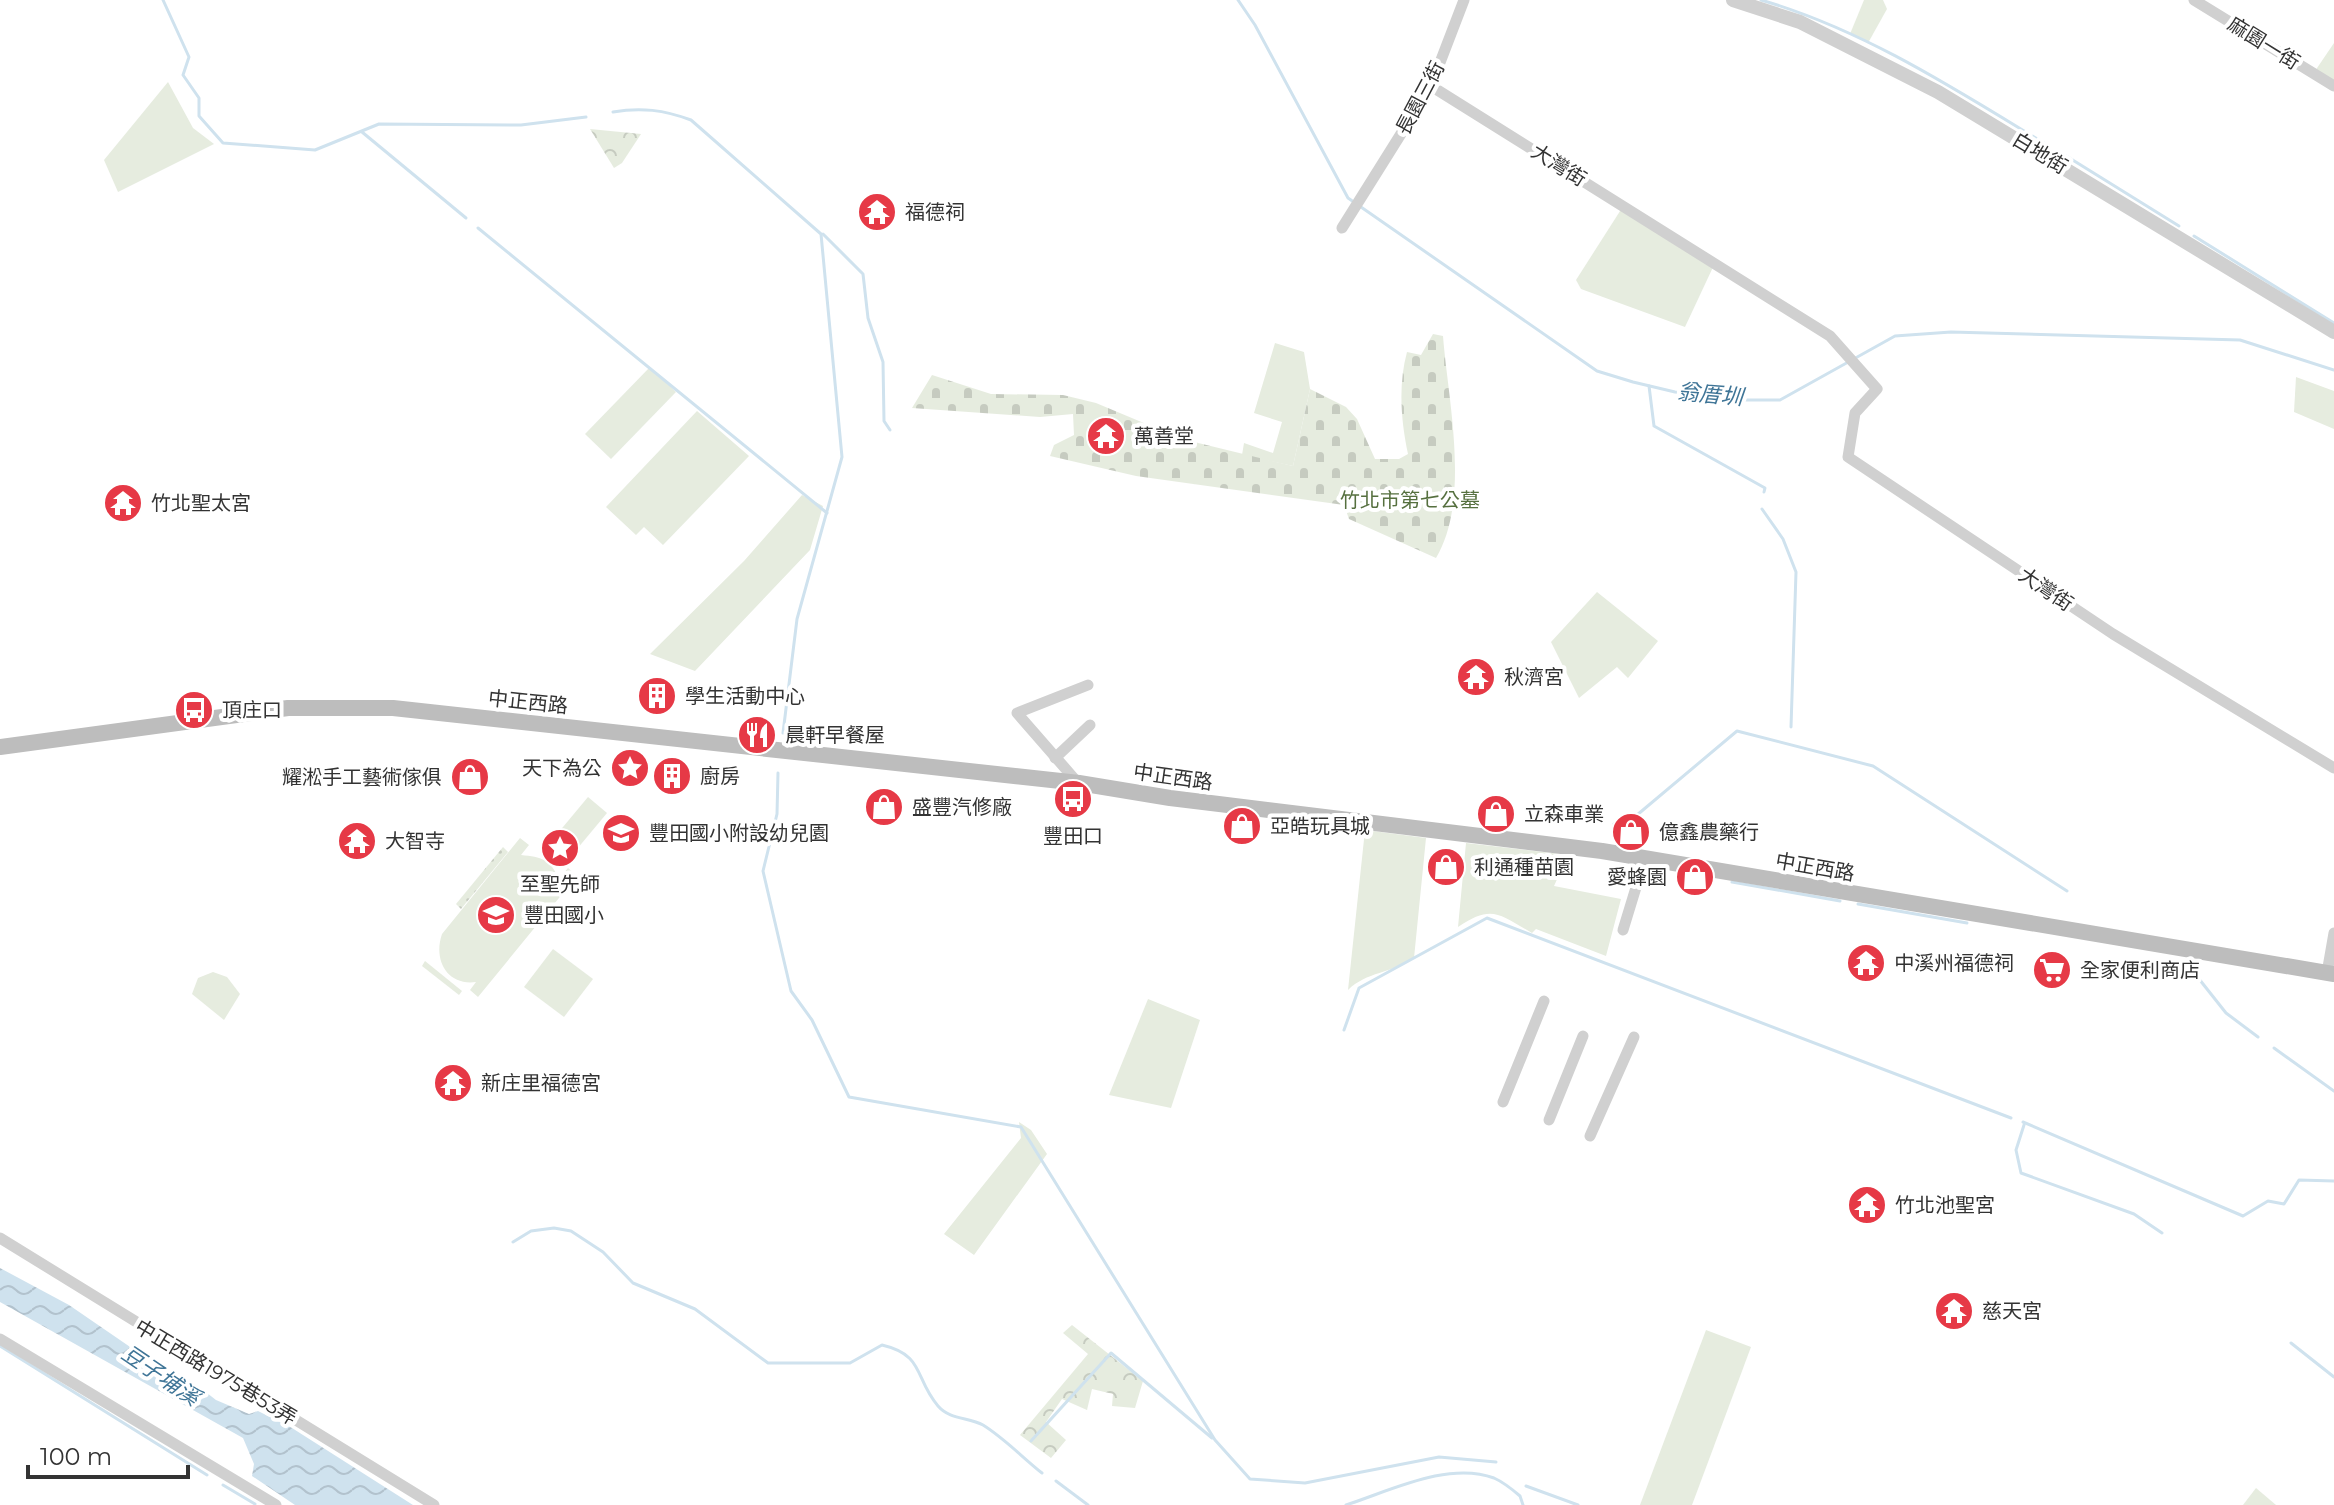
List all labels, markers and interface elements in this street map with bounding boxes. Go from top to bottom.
street label: 麻園一街 [2224,12,2304,74]
street label: 長園三街 [1391,57,1449,139]
street label: 白地街 [2008,127,2072,179]
street label: 大灣街 [1527,139,1591,191]
temple icon: 福德祠 [856,191,898,233]
place label: 福德祠 [905,200,965,224]
water label: 翁厝圳 [1676,378,1747,411]
temple icon: 萬善堂 [1085,415,1127,457]
place label: 萬善堂 [1134,424,1194,448]
temple icon: 竹北聖太宮 [102,482,144,524]
park label: 竹北市第七公墓 [1340,488,1480,512]
place label: 竹北聖太宮 [151,491,251,515]
street label: 大灣街 [2014,562,2078,616]
temple icon: 秋濟宮 [1455,656,1497,698]
place label: 秋濟宮 [1504,665,1564,689]
building icon: 學生活動中心 [636,675,678,717]
place label: 學生活動中心 [685,684,805,708]
street label: 中正西路 [487,686,569,718]
bus stop icon: 頂庄口 [173,689,215,731]
place label: 頂庄口 [222,698,282,722]
restaurant icon: 晨軒早餐屋 [736,714,778,756]
place label: 晨軒早餐屋 [785,723,885,747]
place icon: 天下為公 [609,747,651,789]
building icon: 廚房 [651,755,693,797]
shop icon: 耀淞手工藝術傢俱 [449,756,491,798]
place label: 天下為公 [522,756,602,780]
street label: 中正西路 [1132,760,1214,794]
place label: 廚房 [700,764,740,788]
place label: 耀淞手工藝術傢俱 [282,765,442,789]
bus stop icon: 豐田口 [1052,778,1094,820]
shop icon: 盛豐汽修廠 [863,786,905,828]
shop icon: 立森車業 [1475,793,1517,835]
place label: 盛豐汽修廠 [912,795,1012,819]
place label: 立森車業 [1524,802,1604,826]
shop icon: 亞皓玩具城 [1221,805,1263,847]
shop icon: 億鑫農藥行 [1610,811,1652,853]
school or university icon: 豐田國小附設幼兒園 [600,812,642,854]
place label: 亞皓玩具城 [1270,814,1370,838]
temple icon: 大智寺 [336,820,378,862]
place label: 億鑫農藥行 [1659,820,1759,844]
place label: 豐田國小附設幼兒園 [649,821,829,845]
place label: 豐田口 [1043,824,1103,848]
place icon: 至聖先師 [539,827,581,869]
place label: 大智寺 [385,829,445,853]
shop icon: 利通種苗園 [1425,846,1467,888]
street label: 中正西路 [1774,848,1856,886]
place label: 利通種苗園 [1474,855,1574,879]
shop icon: 愛蜂園 [1674,856,1716,898]
place label: 愛蜂園 [1607,865,1667,889]
place label: 至聖先師 [520,872,600,896]
school or university icon: 豐田國小 [475,894,517,936]
place label: 豐田國小 [524,903,604,927]
temple icon: 中溪州福德祠 [1845,942,1887,984]
supermarket icon: 全家便利商店 [2031,949,2073,991]
place label: 中溪州福德祠 [1894,951,2014,975]
place label: 全家便利商店 [2080,958,2200,982]
temple icon: 新庄里福德宮 [432,1062,474,1104]
place label: 新庄里福德宮 [481,1071,601,1095]
temple icon: 竹北池聖宮 [1846,1184,1888,1226]
place label: 竹北池聖宮 [1895,1193,1995,1217]
temple icon: 慈天宮 [1933,1290,1975,1332]
place label: 慈天宮 [1982,1299,2042,1323]
street label: 中正西路1975巷53弄 [131,1314,301,1430]
water label: 豆子埔溪 [117,1340,207,1413]
scale bar [28,1429,188,1479]
text: 100 m [40,1442,112,1471]

